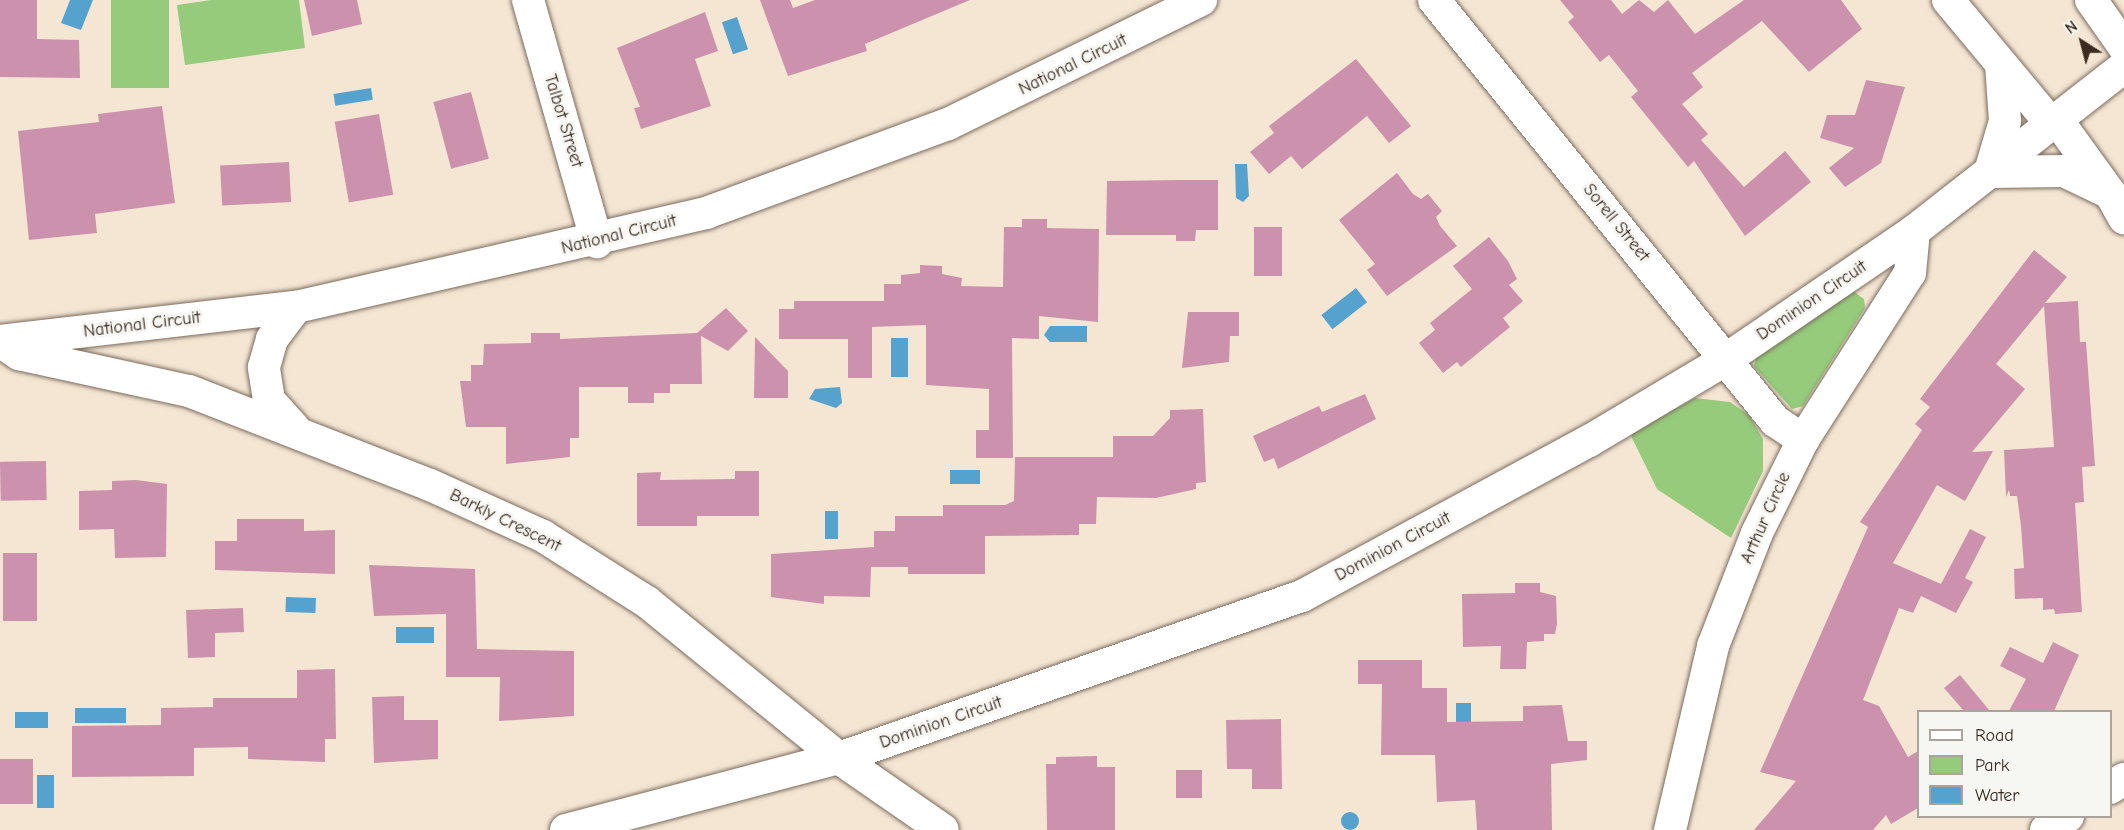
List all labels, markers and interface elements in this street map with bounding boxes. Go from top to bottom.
north arrow [2052,12,2112,72]
text: N [2062,17,2081,38]
street label: National Circuit [1015,29,1131,101]
street label: Talbot Street [539,72,587,170]
street label: Sorell Street [1578,180,1654,266]
street label: National Circuit [559,210,679,260]
street label: Dominion Circuit [1753,256,1871,346]
street label: National Circuit [82,307,202,343]
street label: Arthur Circle [1736,469,1796,567]
street label: Barkly Crescent [446,485,564,557]
street label: Dominion Circuit [1331,507,1455,587]
street label: Dominion Circuit [877,692,1005,754]
legend [1917,710,2112,818]
text: Road [1975,725,2014,746]
text: Park [1975,755,2009,776]
text: Water [1975,785,2019,806]

